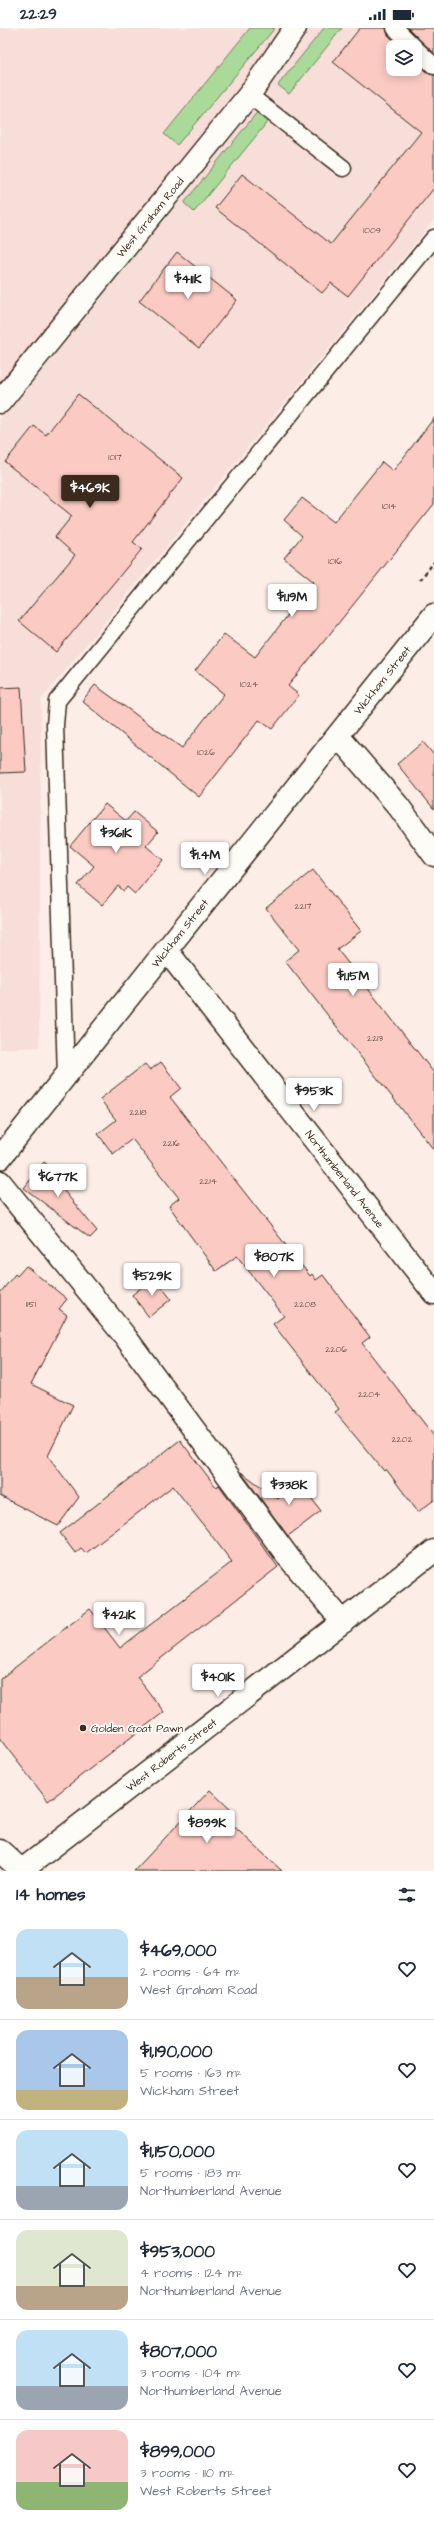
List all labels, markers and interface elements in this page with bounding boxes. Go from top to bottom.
text: 22:29 [20,4,57,25]
map controls [386,40,422,76]
button: layers [386,40,422,76]
street label: West Graham Road [113,174,187,260]
house number: 1009 [363,224,381,237]
pin: $411K [160,266,216,300]
text: $411K [174,270,202,288]
house number: 1017 [108,451,122,464]
pin: $469K [62,475,118,509]
text: $469K [70,479,110,497]
house number: 1014 [382,500,396,513]
house number: 1016 [328,555,342,568]
pin: $1.19M [259,584,325,618]
text: $1.19M [277,588,307,606]
street label: Wickham Street [350,642,414,717]
house number: 1024 [240,678,258,691]
house number: 1026 [197,746,215,759]
pin: $361K [88,820,144,854]
text: $361K [100,824,132,842]
pin: $1.4M [177,842,233,876]
text: $1.4M [190,846,220,864]
street label: Wickham Street [148,895,212,970]
house number: 2217 [295,900,312,913]
pin: $1.15M [320,963,386,997]
text: $1.15M [337,967,369,985]
house number: 2213 [367,1032,383,1045]
pin: $953K [286,1078,342,1112]
text: $953K [295,1082,333,1100]
house number: 2218 [129,1106,147,1119]
street label: Northumberland Avenue [302,1127,388,1231]
house number: 2216 [162,1137,180,1150]
pin: $677K [30,1164,86,1198]
text: $677K [38,1168,78,1186]
house number: 2214 [199,1175,217,1188]
pin: $807K [246,1244,302,1278]
text: $807K [254,1248,294,1266]
pin: $529K [124,1263,180,1297]
text: $529K [132,1267,172,1285]
house number: 1151 [26,1298,36,1311]
house number: 2208 [294,1298,316,1311]
house number: 2206 [325,1343,347,1356]
house number: 2204 [358,1388,380,1401]
house number: 2202 [391,1433,413,1446]
pin: $338K [261,1472,317,1506]
text: $338K [271,1476,307,1494]
pin: $421K [91,1602,147,1636]
text: $421K [102,1606,136,1624]
pin: $401K [190,1664,246,1698]
text: $401K [201,1668,235,1686]
street label: West Roberts Street [123,1714,220,1795]
place label: Golden Goat Pawn [91,1721,184,1736]
marker: Golden Goat Pawn [78,1723,88,1733]
pin: $899K [179,1810,235,1844]
text: $899K [188,1814,226,1832]
text: 14 homes [16,1883,86,1907]
icon: filters [396,1884,418,1906]
text: $469,000 [140,1939,217,1963]
icon: home [48,1945,96,1993]
icon: heart [396,1958,418,1980]
text: 2 rooms · 64 m² [140,1963,241,1981]
text: West Graham Road [140,1981,257,1999]
text: $1,190,000 [140,2040,212,2064]
icon: home [48,2046,96,2094]
icon: heart [396,2059,418,2081]
text: 5 rooms · 163 m² [140,2064,242,2082]
text: Wickham Street [140,2082,239,2100]
text: $1,150,000 [140,2140,215,2164]
icon: home [48,2146,96,2194]
icon: heart [396,2159,418,2181]
text: 5 rooms · 183 m² [140,2164,242,2182]
text: Northumberland Avenue [140,2182,282,2200]
text: $953,000 [140,2240,215,2264]
icon: home [48,2246,96,2294]
icon: heart [396,2259,418,2281]
text: 4 rooms · 124 m² [140,2264,243,2282]
text: Northumberland Avenue [140,2282,282,2300]
text: $807,000 [140,2340,217,2364]
icon: home [48,2346,96,2394]
icon: heart [396,2359,418,2381]
text: 3 rooms · 104 m² [140,2364,241,2382]
text: Northumberland Avenue [140,2382,282,2400]
text: $899,000 [140,2440,215,2464]
icon: home [48,2446,96,2494]
icon: heart [396,2459,418,2481]
text: 3 rooms · 110 m² [140,2464,234,2482]
text: West Roberts Street [140,2482,271,2500]

